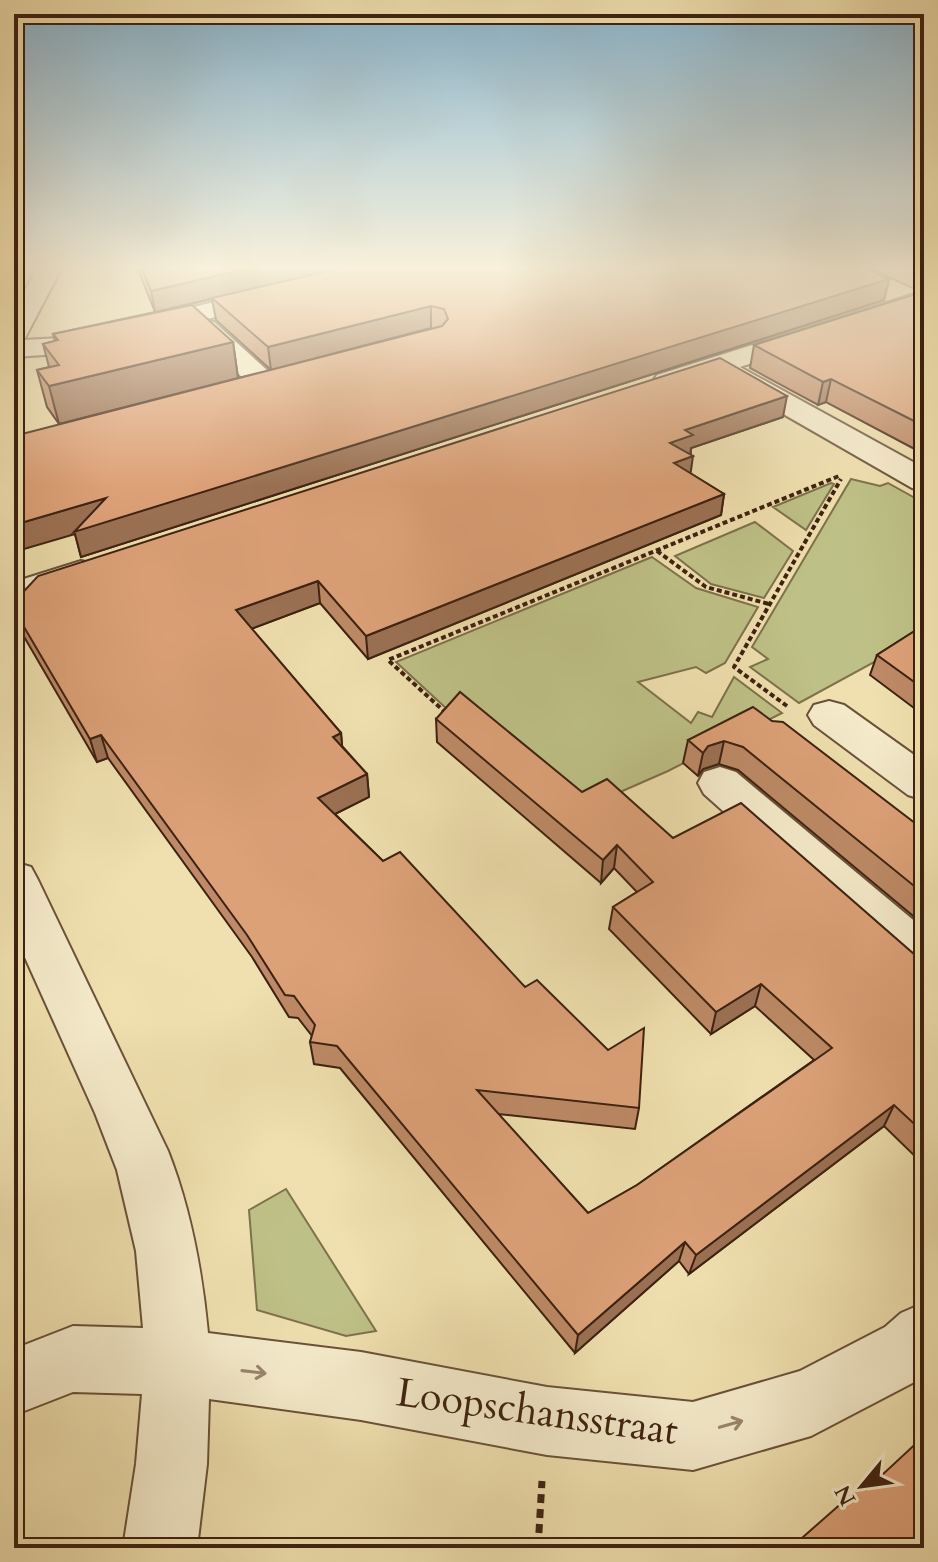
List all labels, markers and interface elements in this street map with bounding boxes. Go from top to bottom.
one-way arrow [241,1365,266,1380]
street label: Loopschansstraat [393,1365,682,1459]
one-way arrow [718,1416,744,1431]
north arrow [822,1446,902,1526]
text: N [828,1480,863,1511]

